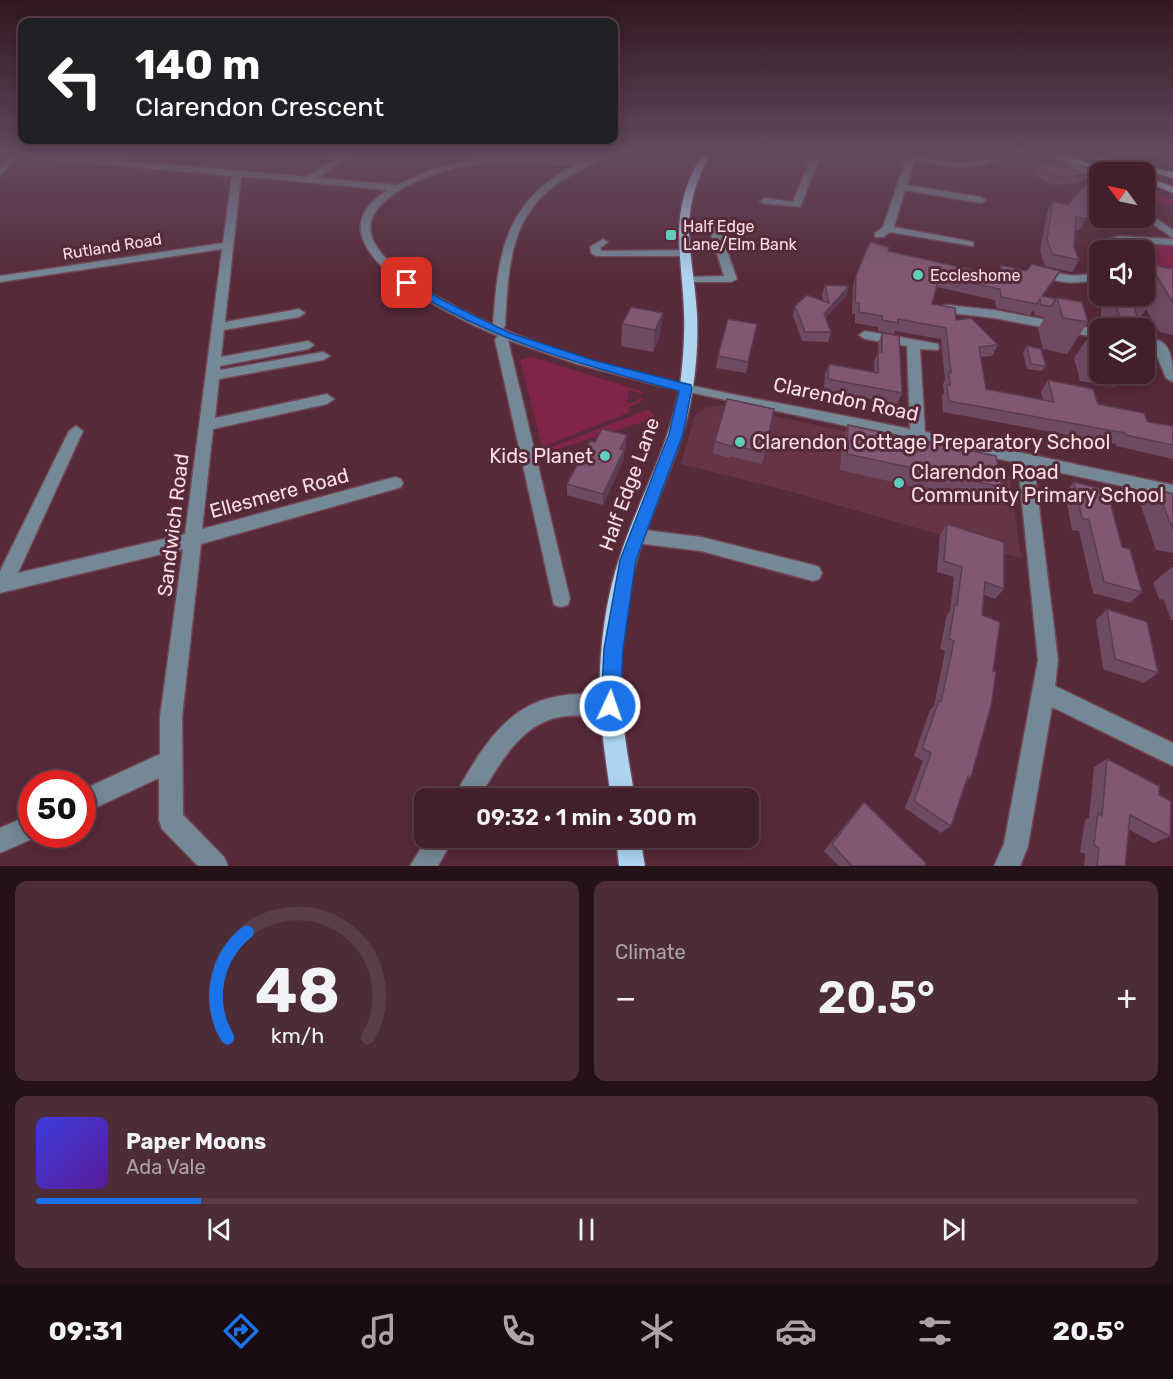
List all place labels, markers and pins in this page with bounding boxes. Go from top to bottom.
place label: Half Edge Lane/Elm Bank [683,217,798,254]
marker: Half Edge Lane/Elm Bank [664,228,678,242]
pin [381,257,432,308]
place label: Eccleshome [930,266,1020,285]
marker: Eccleshome [911,268,925,282]
place label: Clarendon Cottage Preparatory School [752,430,1110,454]
marker: Clarendon Cottage Preparatory School [733,435,747,449]
place label: Kids Planet [489,444,593,468]
marker: Kids Planet [598,449,612,463]
place label: Clarendon Road Community Primary School [911,460,1164,507]
marker: Clarendon Road Community Primary School [892,476,906,490]

